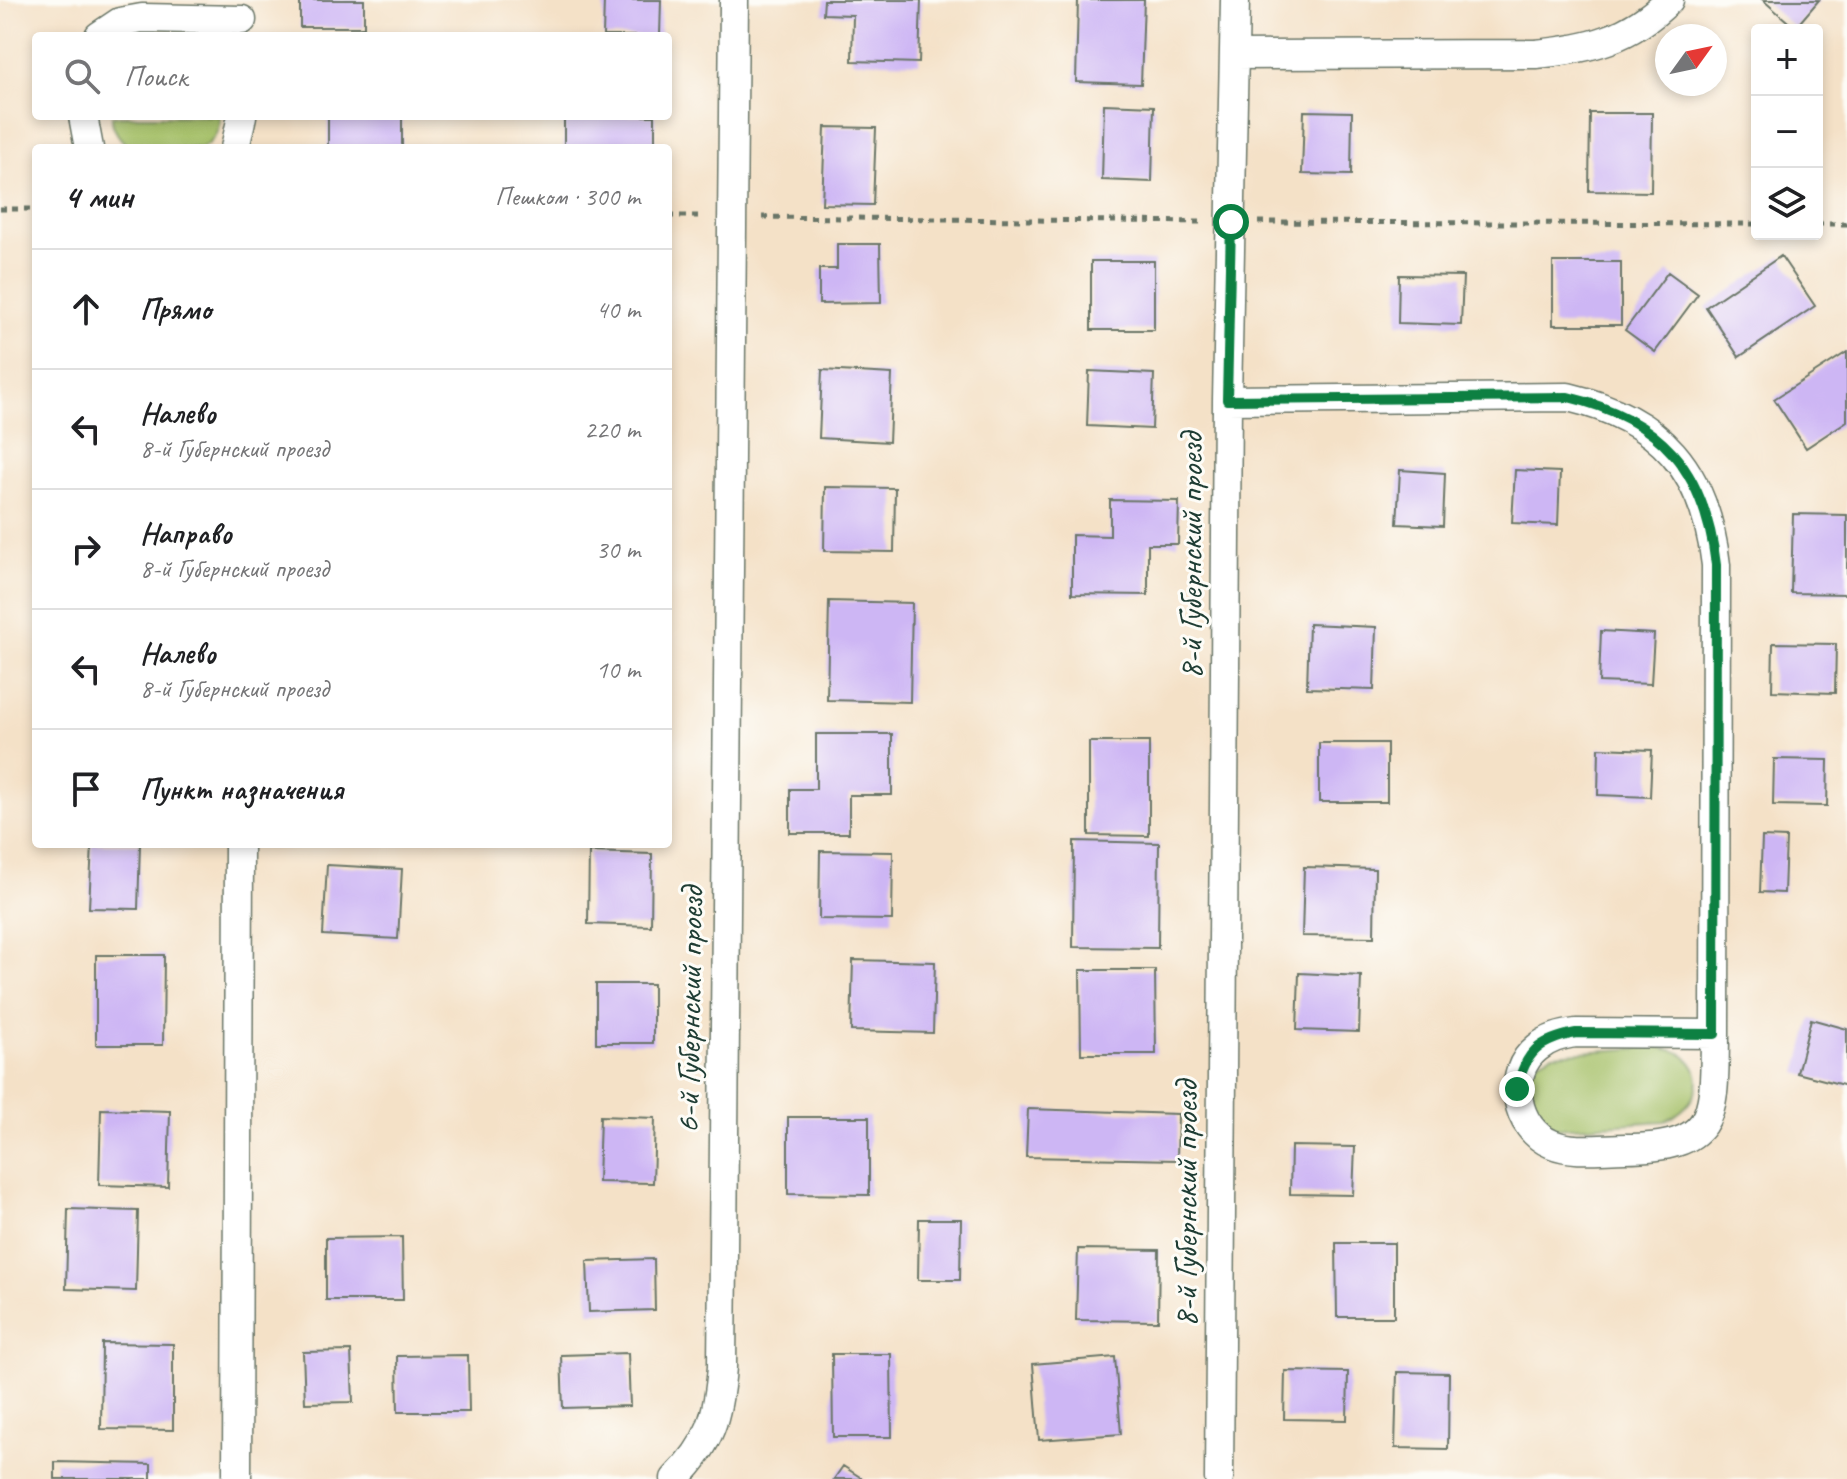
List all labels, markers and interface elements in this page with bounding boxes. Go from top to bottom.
north arrow [1655,24,1727,96]
map controls [1751,24,1823,240]
button: + [1751,24,1823,96]
search box [32,32,672,120]
icon: search [60,54,104,98]
text: Поиск [124,57,187,95]
button: − [1751,96,1823,168]
button: layers [1751,168,1823,240]
text: 4 мин [64,175,133,218]
text: Пешком · 300 m [495,180,640,213]
route start [1213,204,1249,240]
icon: ahead [64,287,108,331]
text: Прямо [140,290,211,328]
text: 40 m [596,293,640,326]
text: Налево [140,394,216,432]
icon: left [64,407,108,451]
text: 220 m [584,413,640,446]
street label: 8-й Губернский проезд [1169,430,1212,679]
text: 8-й Губернский проезд [140,432,329,465]
text: Направо [140,514,232,552]
icon: right [64,527,108,571]
text: 30 m [596,533,640,566]
text: 8-й Губернский проезд [140,552,329,585]
text: Налево [140,634,216,672]
icon: left [64,647,108,691]
text: 10 m [596,653,640,686]
text: 8-й Губернский проезд [140,672,329,705]
icon: arrive [64,767,108,811]
text: Пункт назначения [140,770,343,808]
street label: 6-й Губернский проезд [665,883,713,1134]
route end [1499,1071,1535,1107]
street label: 8-й Губернский проезд [1164,1078,1207,1327]

